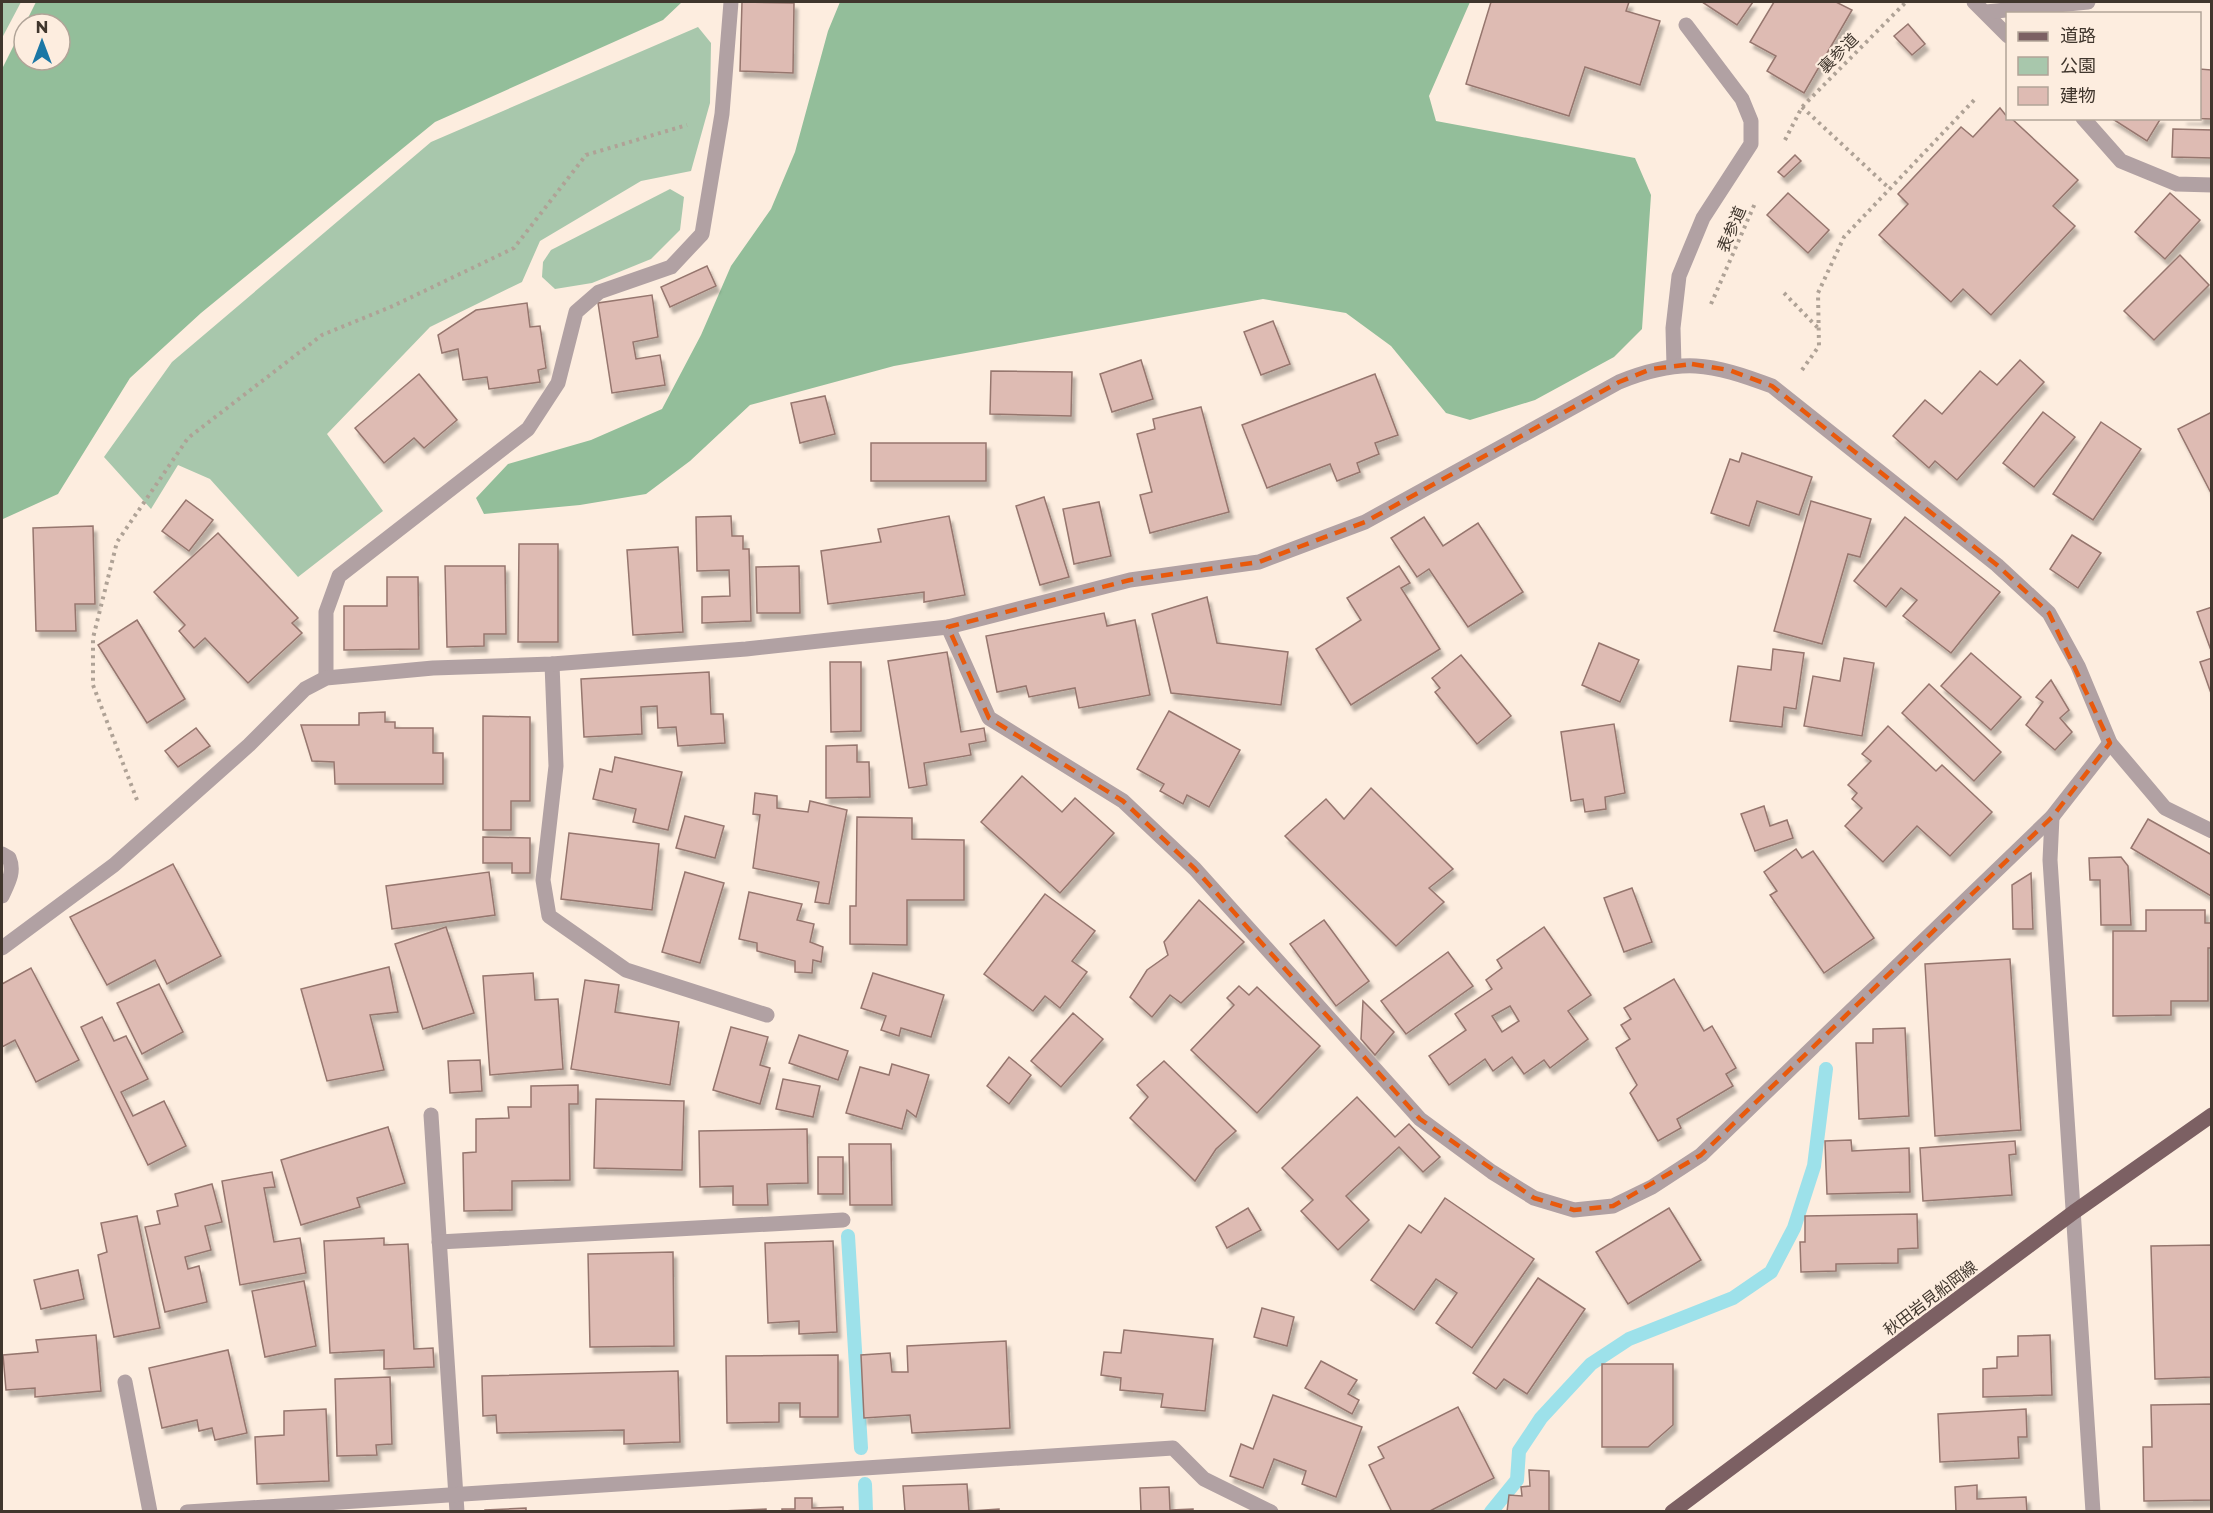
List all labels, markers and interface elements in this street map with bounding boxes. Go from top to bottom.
north arrow [12,12,72,72]
legend [2006,12,2201,120]
text: N [36,18,48,37]
text: 道路 [2060,25,2096,47]
street label: 裏参道 [1815,30,1862,77]
text: 公園 [2060,55,2096,77]
text: 建物 [2060,85,2096,107]
street label: 表参道 [1713,203,1750,255]
street label: 秋田岩見船岡線 [1880,1257,1981,1340]

